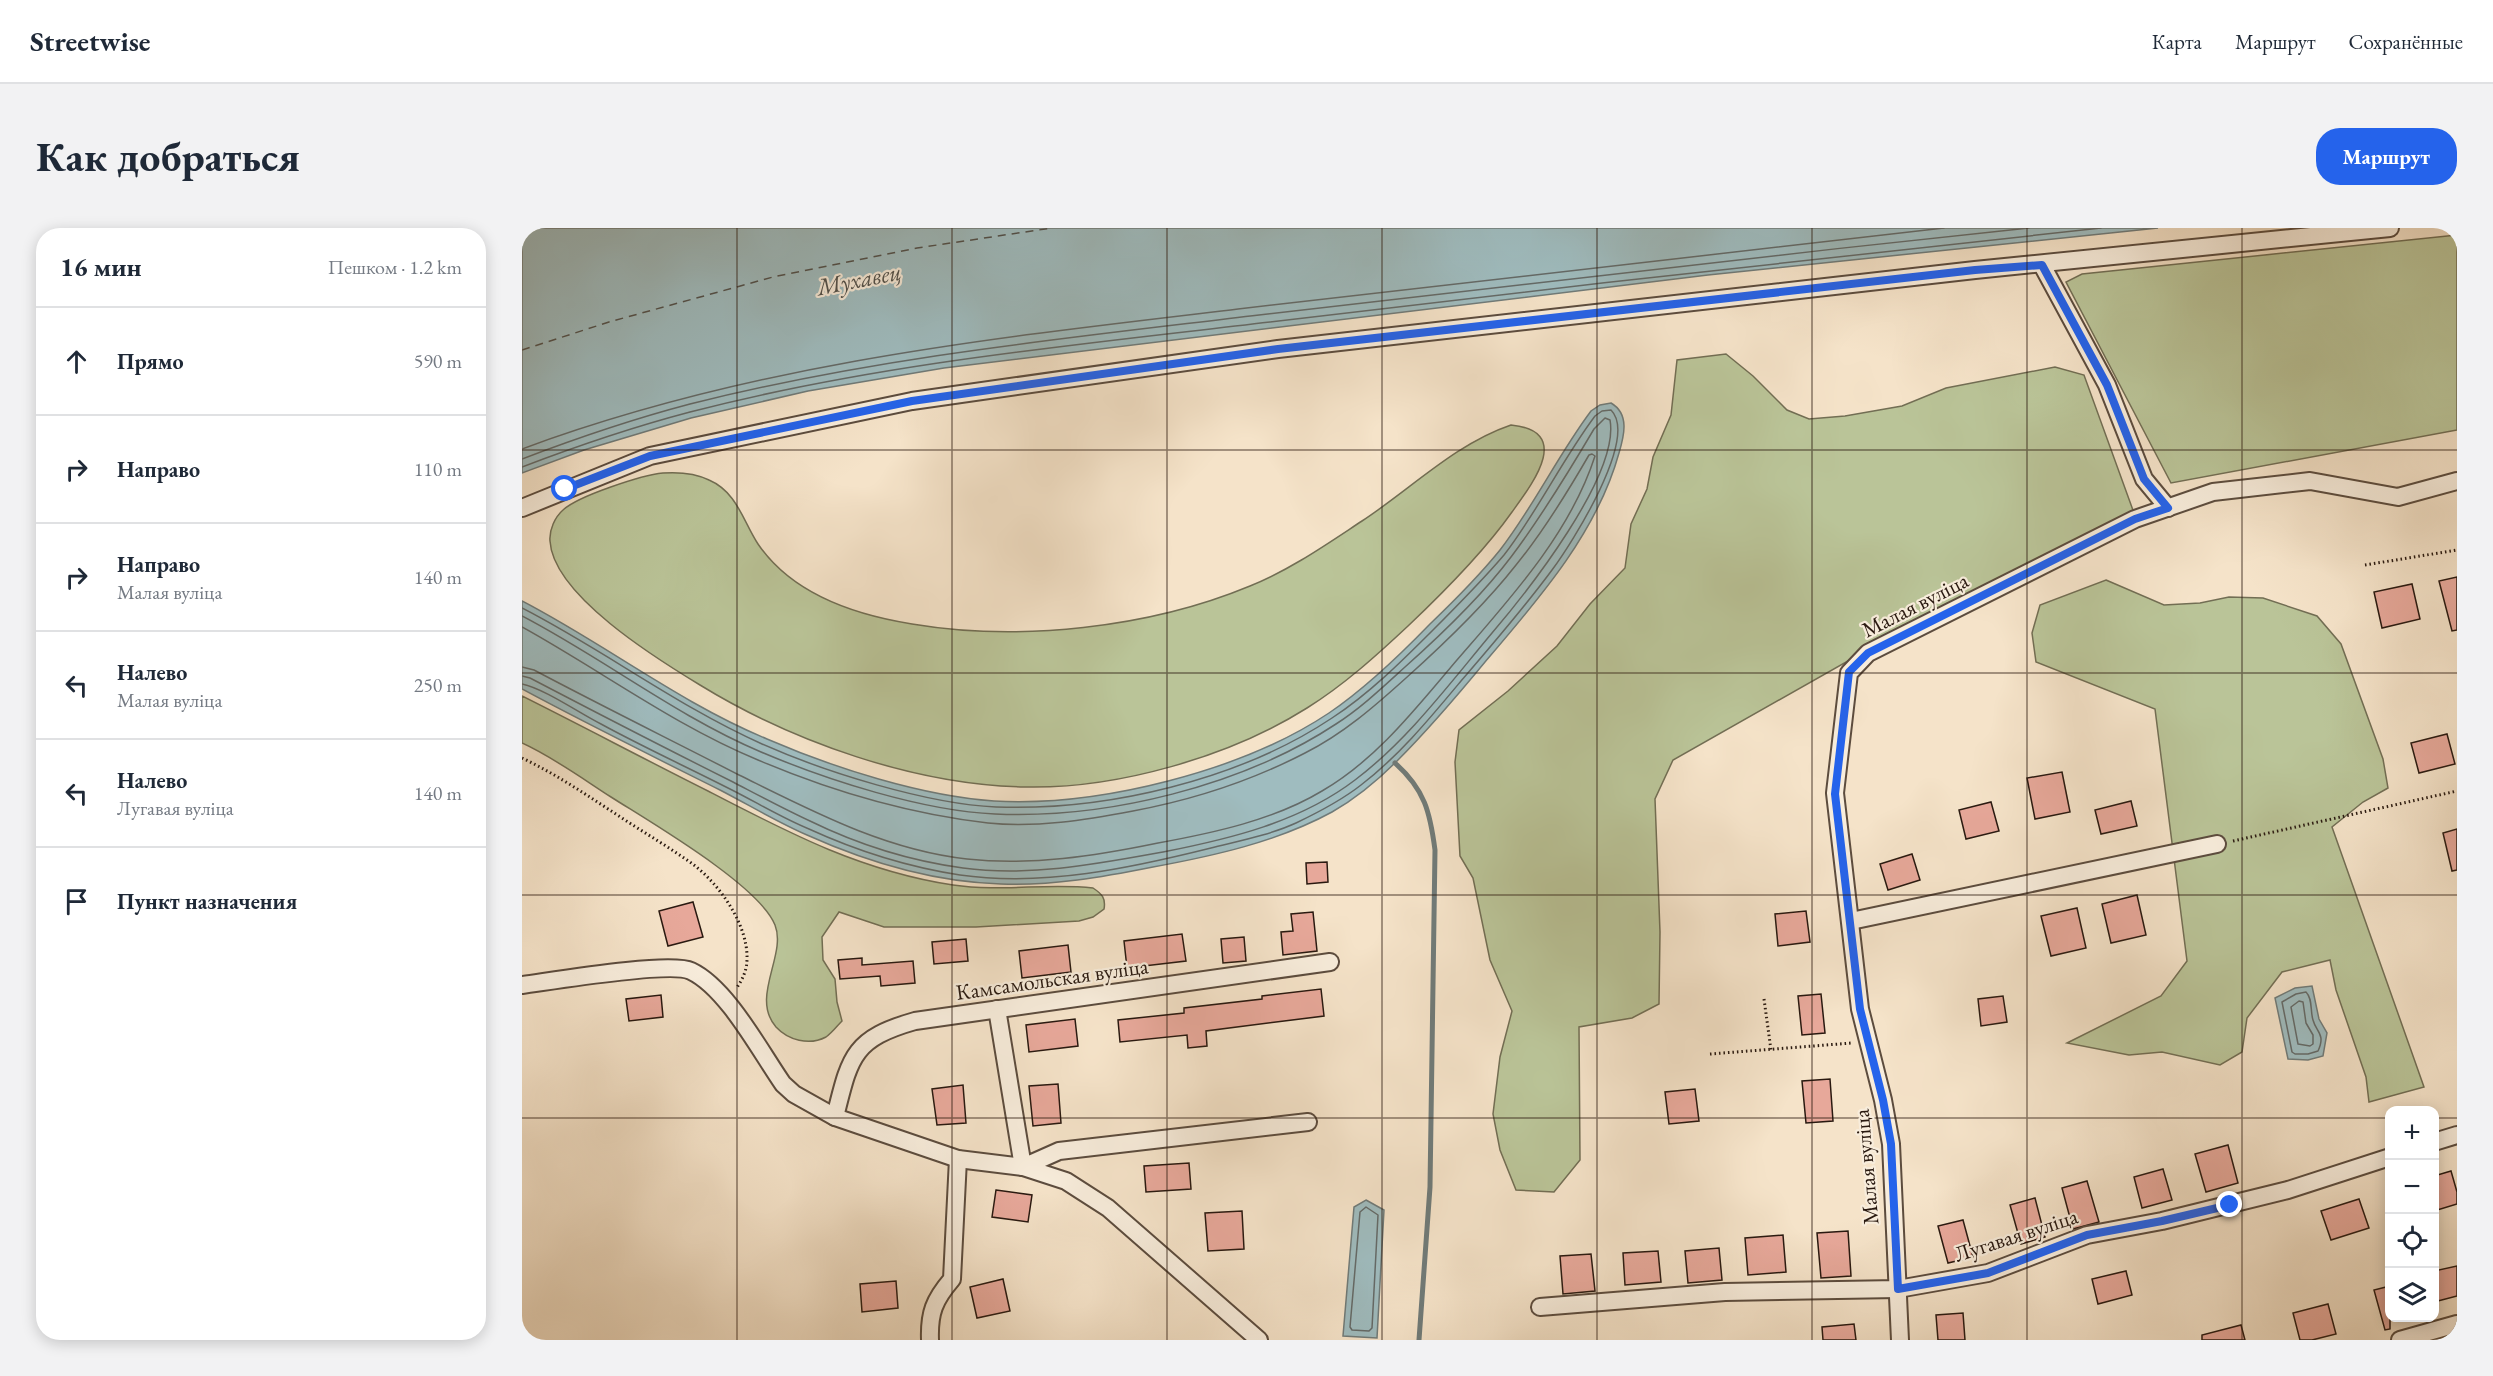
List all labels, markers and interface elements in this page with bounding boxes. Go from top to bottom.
text: Streetwise [30,23,150,59]
text: Карта [2152,28,2202,55]
text: Маршрут [2235,28,2316,55]
text: Сохранённые [2349,28,2463,55]
button: Маршрут [2316,128,2457,185]
text: Как добраться [36,129,300,184]
text: 16 мин [60,250,141,284]
text: Пешком · 1.2 km [328,254,462,280]
water label: Мухавец [812,256,904,303]
icon: ahead [60,345,93,378]
text: Прямо [117,347,184,376]
text: 590 m [414,348,462,374]
icon: right [60,453,93,486]
text: Направо [117,455,200,484]
text: 110 m [414,456,462,482]
route start [551,475,577,501]
text: Направо [117,550,200,579]
icon: right [60,561,93,594]
text: 140 m [414,564,462,590]
street label: Малая вуліца [1857,566,1973,644]
text: Малая вуліца [117,579,222,605]
text: Налево [117,658,187,687]
icon: left [60,669,93,702]
text: 250 m [414,672,462,698]
text: Малая вуліца [117,687,222,713]
text: Налево [117,766,187,795]
icon: left [60,777,93,810]
text: 140 m [414,780,462,806]
text: Лугавая вуліца [117,795,234,821]
icon: arrive [60,885,93,918]
text: Пункт назначения [117,887,297,916]
street label: Камсамольская вуліца [954,951,1150,1007]
map controls [2385,1106,2439,1322]
button: + [2385,1106,2439,1160]
street label: Малая вуліца [1846,1108,1885,1226]
button: − [2385,1160,2439,1214]
route end [2216,1191,2242,1217]
street label: Лугавая вуліца [1950,1201,2082,1269]
button: locate [2385,1214,2439,1268]
button: layers [2385,1268,2439,1322]

